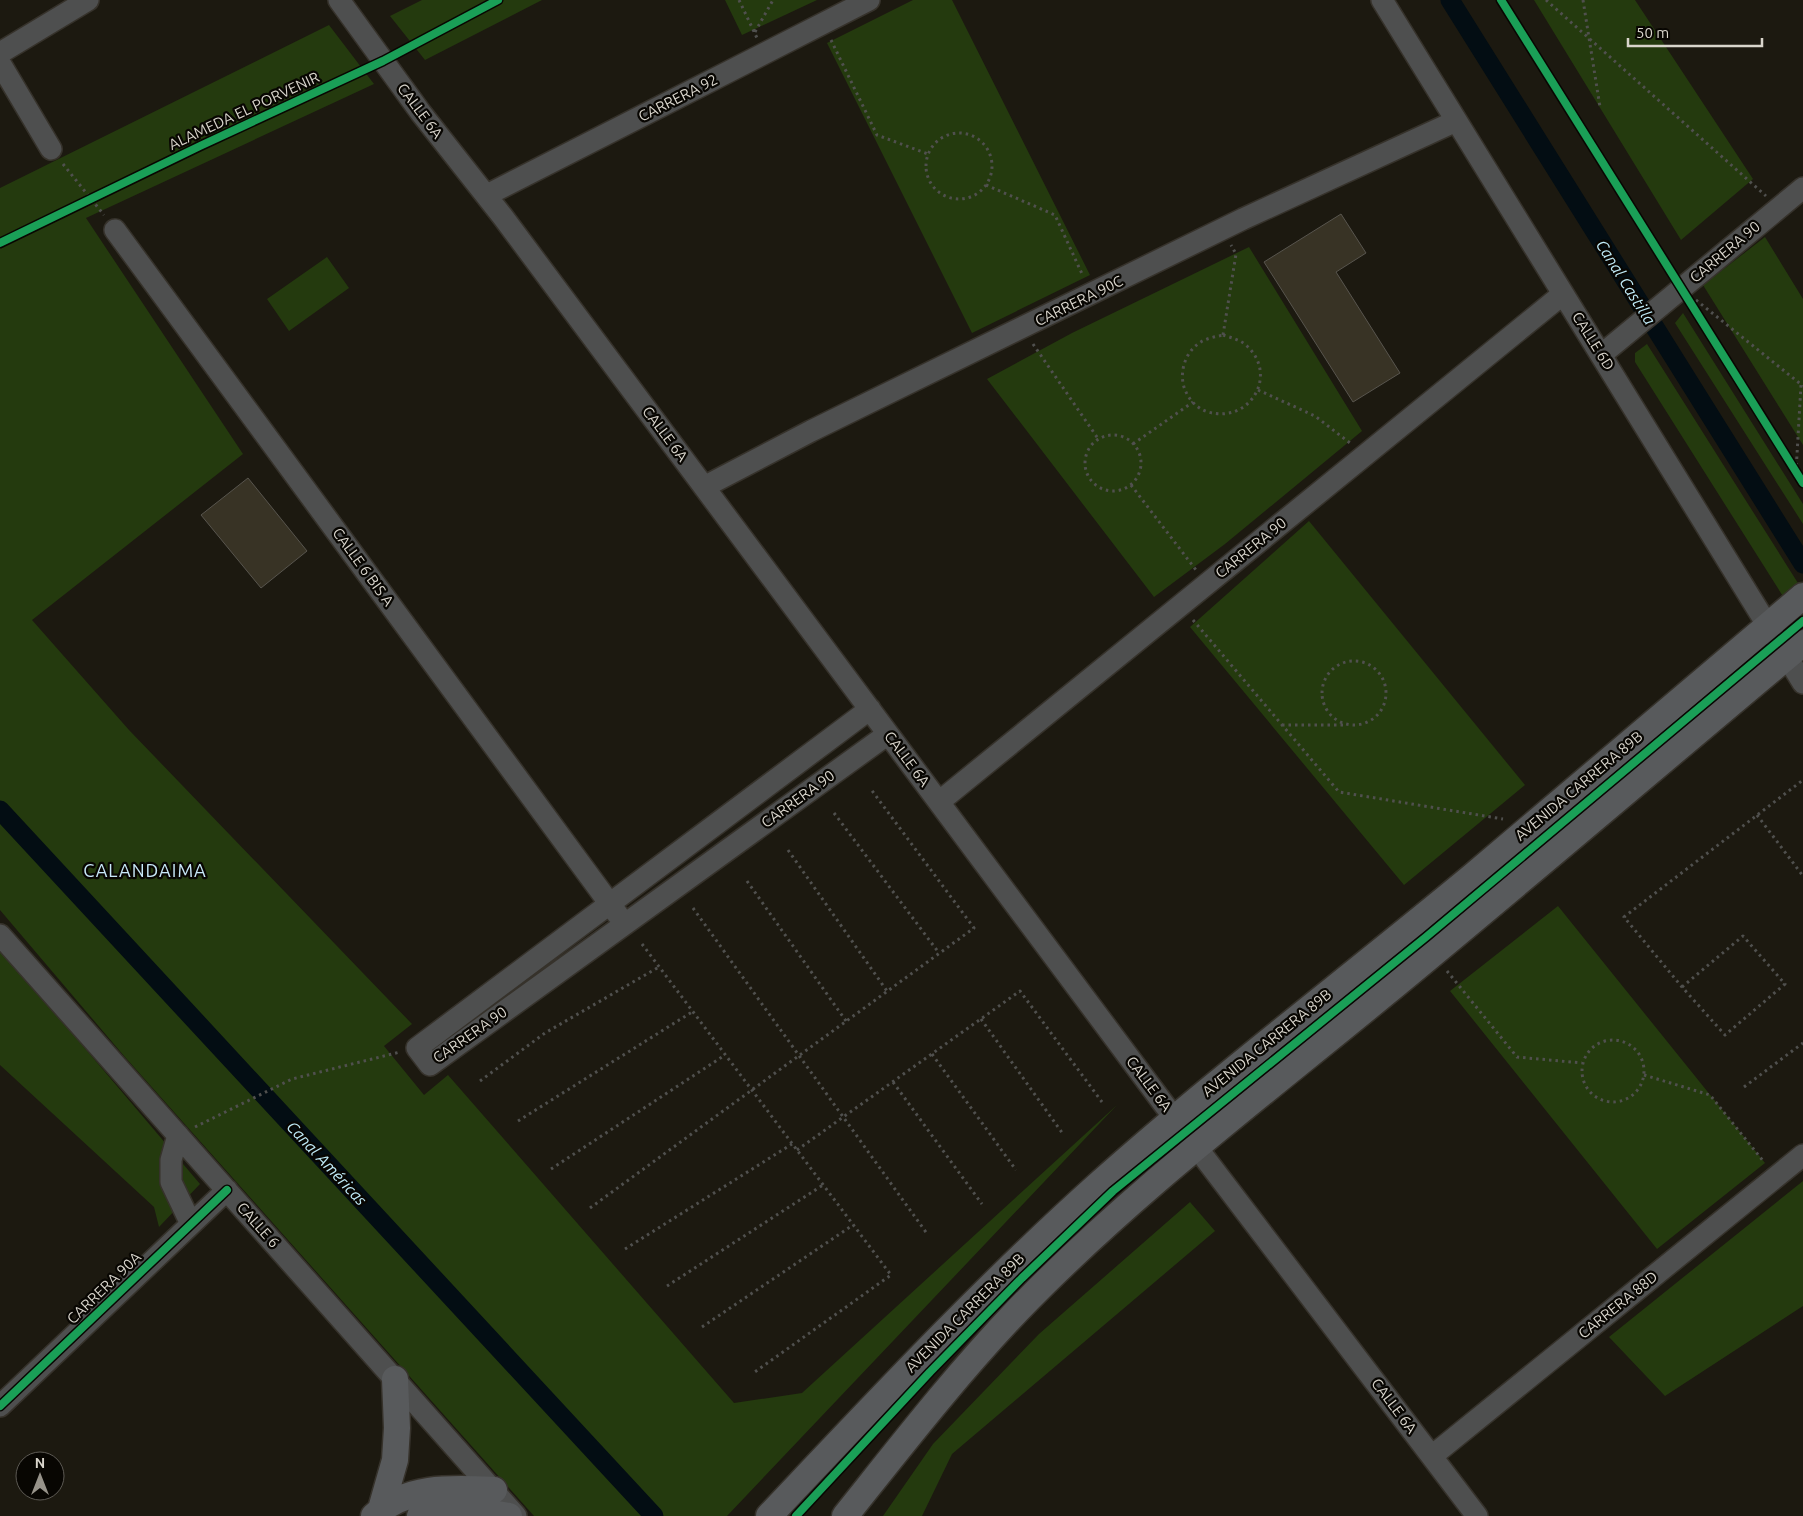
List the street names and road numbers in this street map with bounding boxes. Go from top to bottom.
street label: ALAMEDA EL PORVENIR [166,68,322,153]
street label: CARRERA 92 [635,70,720,125]
street label: CALLE 6A [394,80,447,142]
street label: CARRERA 90 [1686,217,1763,286]
street label: CARRERA 90C [1032,272,1125,329]
street label: CALLE 6D [1569,308,1618,373]
street label: CALLE 6A [639,403,692,465]
street label: CARRERA 90 [1212,514,1290,581]
street label: CALLE 6 BIS A [329,524,398,609]
street label: AVENIDA CARRERA 89B [1512,727,1646,844]
street label: CALLE 6A [881,728,934,790]
street label: CARRERA 90 [758,766,838,831]
street label: AVENIDA CARRERA 89B [1199,985,1335,1100]
street label: CARRERA 90 [429,1003,510,1066]
street label: CALLE 6A [1123,1053,1176,1115]
street label: CALLE 6 [234,1199,283,1251]
street label: CARRERA 90A [63,1248,144,1327]
street label: AVENIDA CARRERA 89B [902,1250,1028,1376]
street label: CARRERA 88D [1575,1268,1661,1342]
street label: CALLE 6A [1368,1375,1421,1437]

